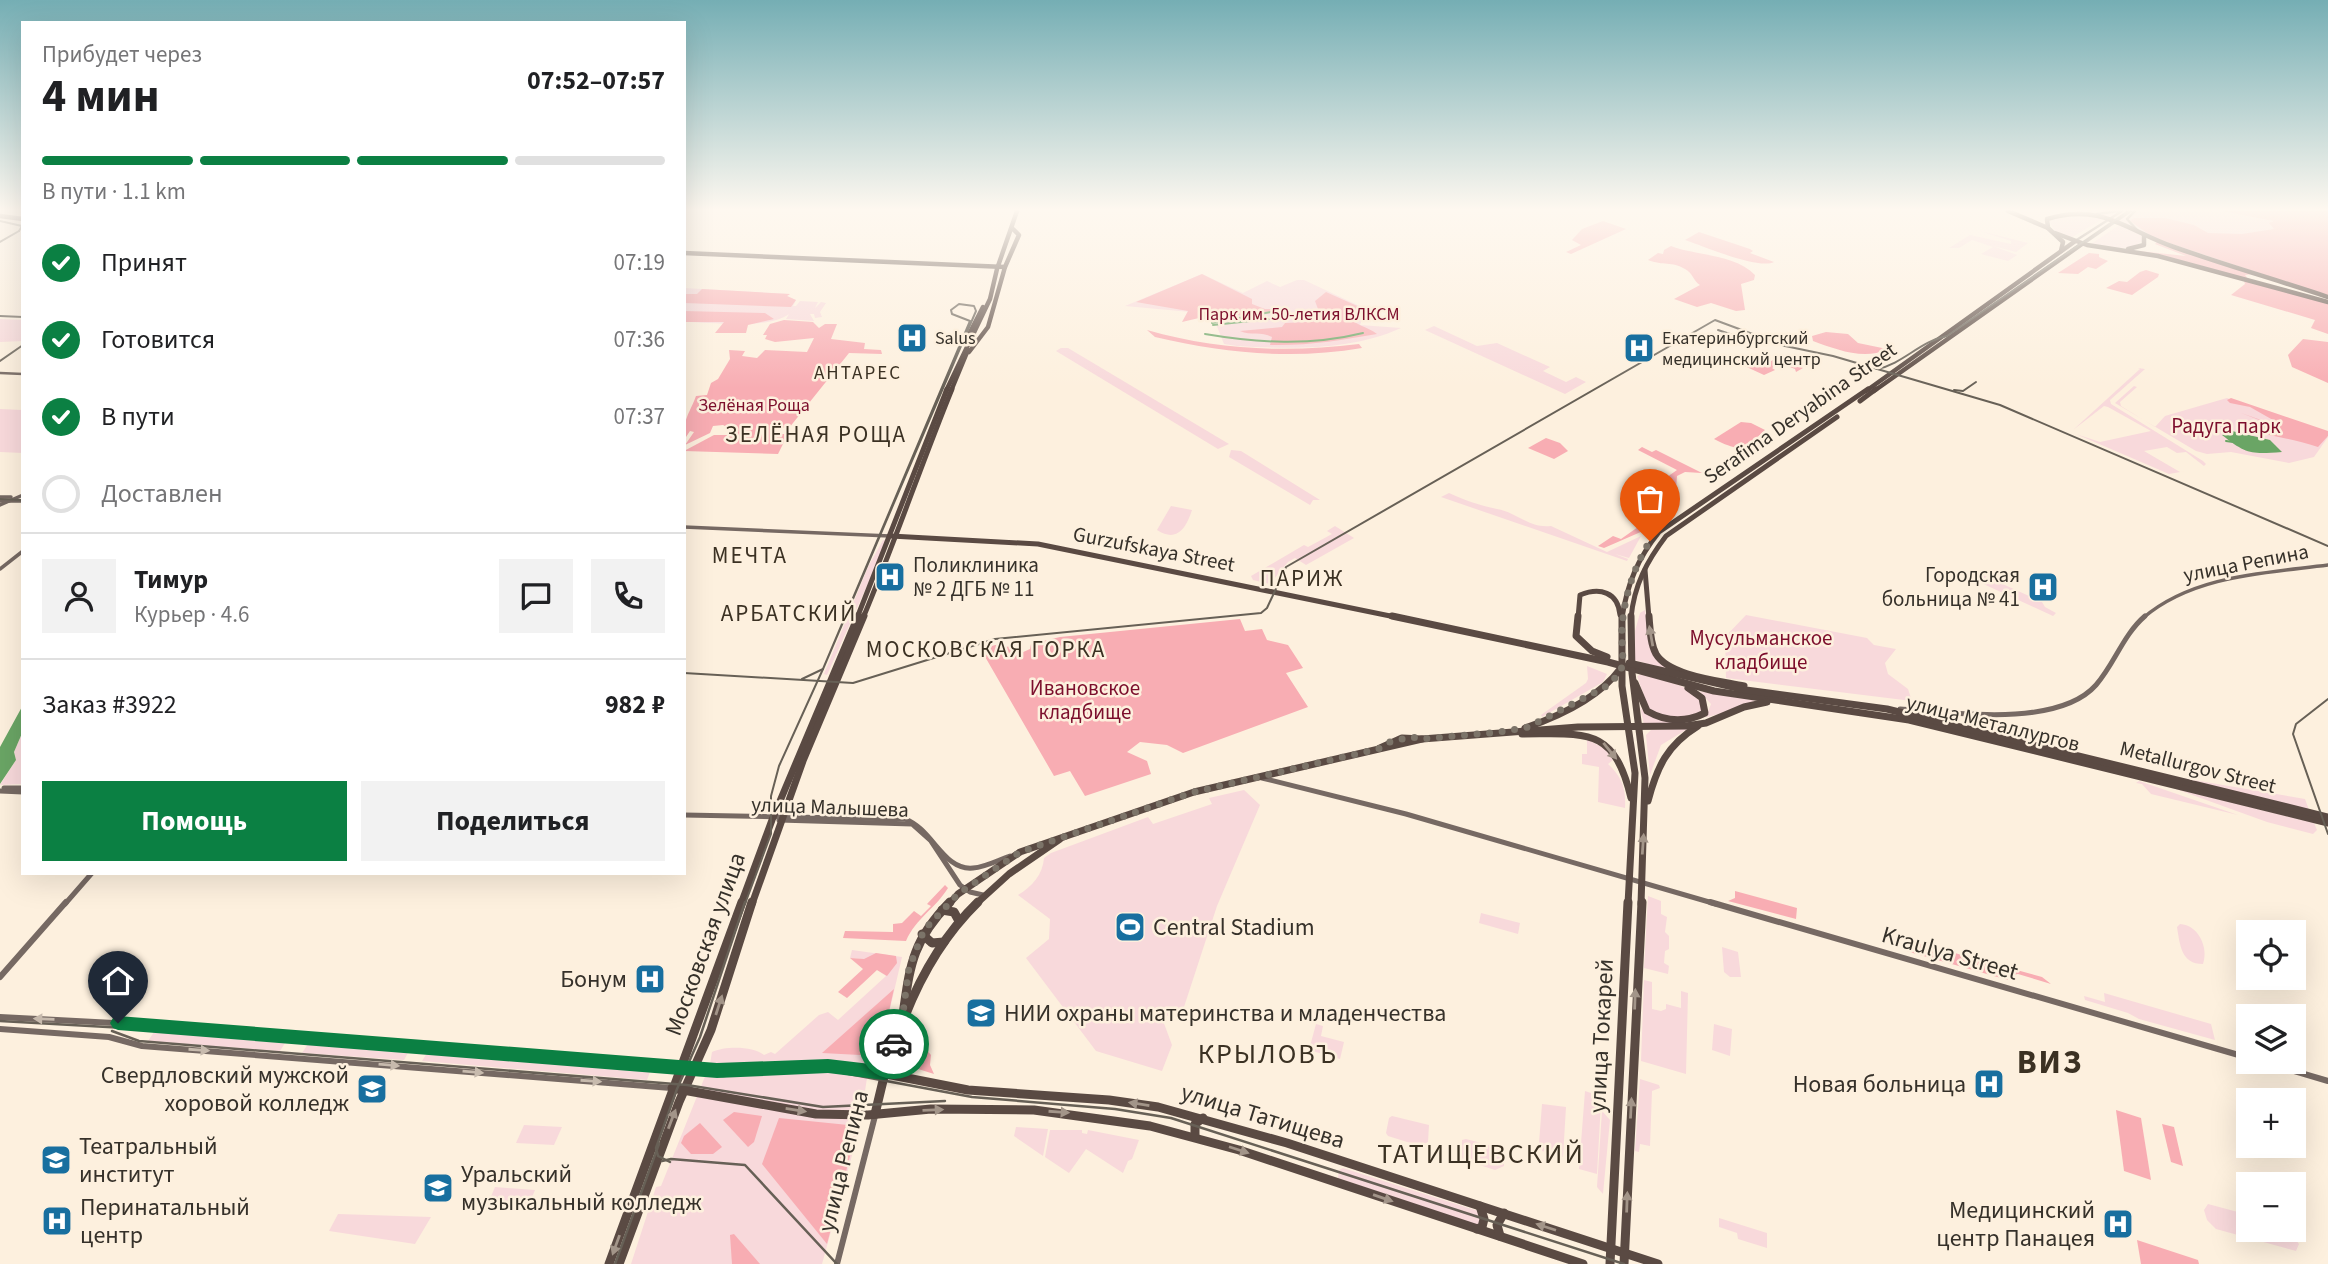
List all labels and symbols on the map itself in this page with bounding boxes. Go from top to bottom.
park label: Парк им. 50-летия ВЛКСМ [1198,302,1400,327]
hospital icon: Salus [895,321,929,355]
place label: Salus [935,326,976,351]
place label: Екатеринбургский медицинский центр [1662,326,1821,372]
hospital icon: Екатеринбургский медицинский центр [1622,331,1656,365]
street label: Serafima Deryabina Street [1697,335,1903,491]
district label: АНТАРЕС [814,360,902,387]
park label: Зелёная Роща [698,393,810,418]
park label: Радуга парк [2171,411,2281,441]
district label: ЗЕЛЁНАЯ РОЩА [725,418,907,451]
pin [1620,469,1680,541]
street label: Gurzufskaya Street [1071,519,1237,579]
street label: улица Репина [2181,536,2311,590]
district label: МЕЧТА [712,539,788,572]
place label: Поликлиника № 2 ДГБ № 11 [913,550,1039,604]
hospital icon: Поликлиника № 2 ДГБ № 11 [873,560,907,594]
place label: Городская больница № 41 [1882,560,2020,614]
district label: ПАРИЖ [1260,562,1344,595]
hospital icon: Городская больница № 41 [2026,570,2060,604]
district label: АРБАТСКИЙ [721,597,857,630]
park label: Мусульманское кладбище [1690,623,1832,677]
one-way arrow [1645,625,1656,647]
district label: МОСКОВСКАЯ ГОРКА [866,633,1106,666]
park label: Ивановское кладбище [1030,673,1140,727]
street label: улица Металлургов [1903,687,2083,759]
street label: Metallurgov Street [2117,733,2279,801]
one-way arrow [1603,742,1618,760]
street label: улица Малышева [751,789,909,825]
one-way arrow [1638,833,1649,855]
street label: Московская улица [656,848,755,1041]
sports icon: Central Stadium [1113,910,1147,944]
place label: Central Stadium [1153,910,1315,945]
street label: Kraulya Street [1877,917,2022,990]
pin [88,951,148,1023]
street label: улица Токарей [1580,958,1623,1114]
place label: Бонум [560,962,627,997]
hospital icon: Бонум [633,962,667,996]
one-way arrow [1630,987,1641,1009]
one-way arrow [715,995,725,1016]
school or university icon: НИИ охраны материнства и младенчества [964,996,998,1030]
place label: НИИ охраны материнства и младенчества [1004,996,1446,1031]
courier [859,1009,929,1079]
one-way arrow [33,1013,55,1024]
district label: КРЫЛОВЪ [1198,1034,1338,1074]
district label: ВИЗ [2017,1039,2083,1086]
one-way arrow [188,1044,210,1055]
place label: Свердловский мужской хоровой колледж [101,1058,349,1121]
one-way arrow [378,1060,400,1071]
one-way arrow [462,1067,484,1078]
place label: Новая больница [1793,1067,1966,1102]
hospital icon: Новая больница [1972,1067,2006,1101]
school or university icon: Свердловский мужской хоровой колледж [355,1072,389,1106]
street label: улица Татищева [1177,1075,1349,1158]
one-way arrow [580,1076,602,1087]
street label: улица Репина [809,1087,878,1236]
one-way arrow [1625,1097,1636,1119]
one-way arrow [1128,1098,1150,1109]
one-way arrow [922,1104,944,1115]
one-way arrow [785,1105,807,1116]
one-way arrow [1048,1107,1070,1118]
one-way arrow [667,1109,678,1130]
place label: Театральный институт [79,1129,218,1192]
district label: ТАТИЩЕВСКИЙ [1377,1134,1585,1174]
school or university icon: Театральный институт [39,1143,73,1177]
one-way arrow [1229,1146,1250,1156]
place label: Уральский музыкальный колледж [461,1157,702,1220]
school or university icon: Уральский музыкальный колледж [421,1171,455,1205]
place label: Перинатальный центр [80,1190,250,1253]
one-way arrow [1621,1191,1632,1213]
one-way arrow [1372,1193,1393,1204]
place label: Медицинский центр Панацея [1936,1193,2095,1256]
hospital icon: Перинатальный центр [40,1204,74,1238]
hospital icon: Медицинский центр Панацея [2101,1207,2135,1241]
one-way arrow [1535,1221,1556,1232]
one-way arrow [610,1234,621,1255]

